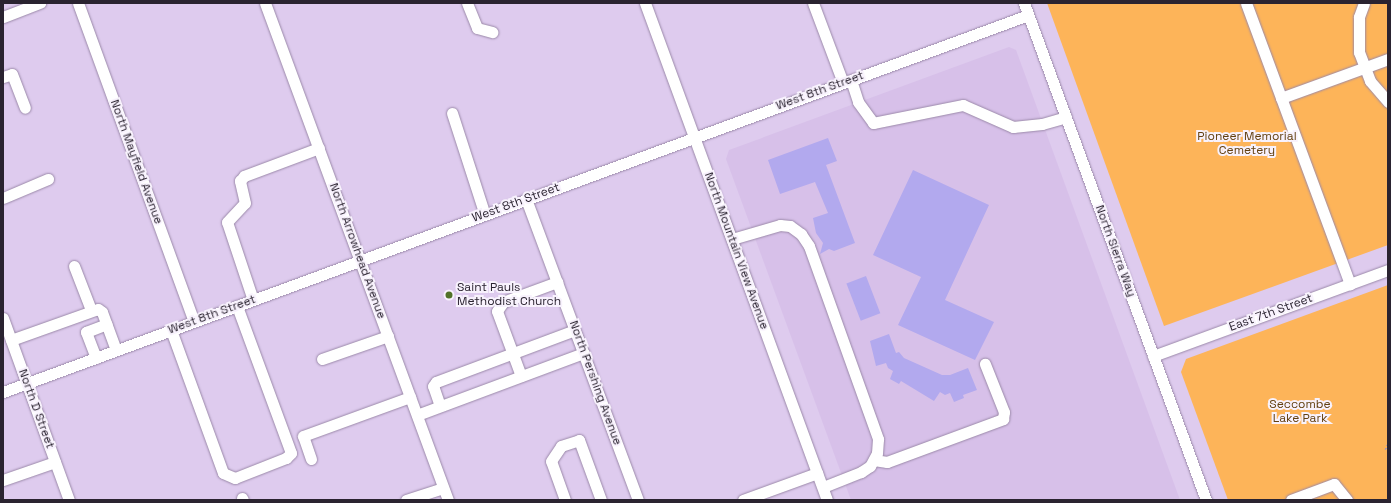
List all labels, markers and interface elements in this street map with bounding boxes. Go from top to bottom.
street label: West 8th Street [774,68,866,114]
street label: North Mayfield Avenue [107,98,165,226]
park label: Pioneer Memorial Cemetery [1197,130,1297,158]
street label: North Mountain View Avenue [701,170,771,332]
street label: West 8th Street [470,180,562,226]
street label: North Arrowhead Avenue [326,181,388,321]
street label: North Sierra Way [1092,203,1138,299]
place label: Saint Pauls Methodist Church [457,281,561,309]
marker: Saint Pauls Methodist Church [444,290,454,300]
street label: East 7th Street [1227,291,1315,335]
street label: West 8th Street [166,292,258,338]
street label: North Pershing Avenue [566,319,624,447]
street label: North D Street [15,367,57,451]
park label: Seccombe Lake Park [1269,398,1331,426]

